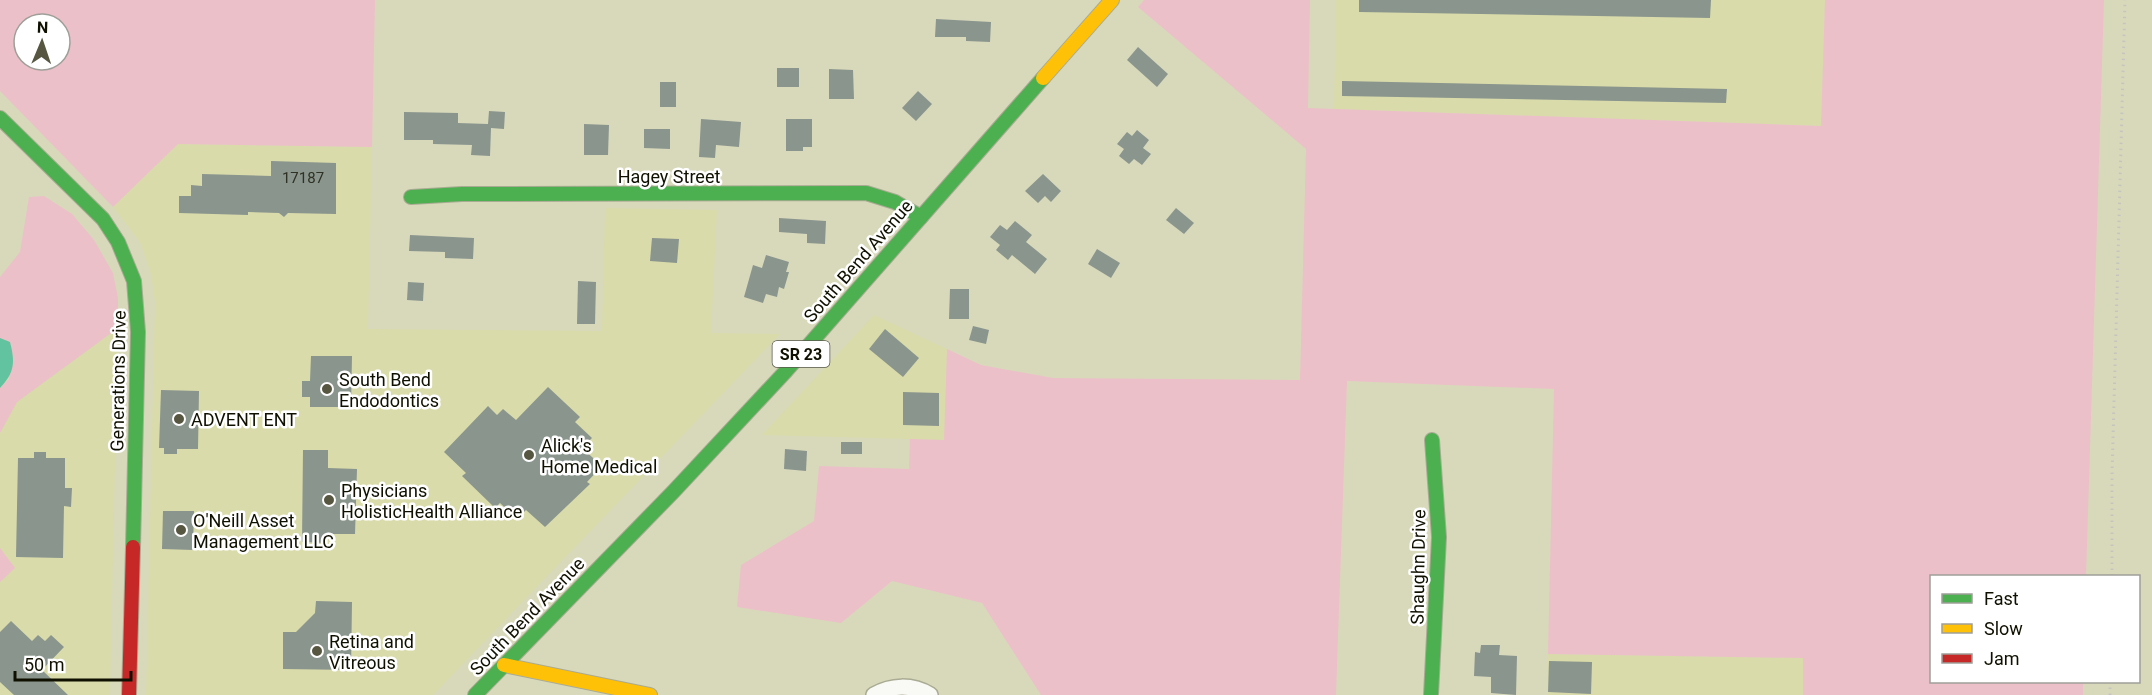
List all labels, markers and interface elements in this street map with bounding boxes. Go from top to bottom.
north arrow [12,12,72,72]
text: N [37,18,48,37]
street label: Hagey Street [618,166,720,187]
house number: 17187 [282,169,324,187]
street label: South Bend Avenue [799,195,917,327]
street label: Generations Drive [106,310,130,452]
road number: SR 23 [772,341,830,367]
place label: South Bend Endodontics [339,369,439,411]
marker: South Bend Endodontics [320,382,334,396]
place label: ADVENT ENT [191,409,297,430]
marker: ADVENT ENT [172,412,186,426]
place label: Alick's Home Medical [541,435,657,477]
marker: Alick's Home Medical [522,448,536,462]
place label: Physicians HolisticHealth Alliance [341,480,522,522]
marker: Physicians HolisticHealth Alliance [322,493,336,507]
street label: Shaughn Drive [1406,509,1430,625]
place label: O'Neill Asset Management LLC [193,510,334,552]
marker: O'Neill Asset Management LLC [174,523,188,537]
street label: South Bend Avenue [465,553,589,679]
legend [1930,575,2140,683]
text: Fast [1984,588,2019,609]
text: Slow [1984,618,2023,639]
place label: Retina and Vitreous [329,631,414,673]
scale bar [15,644,130,682]
marker: Retina and Vitreous [310,644,324,658]
text: Jam [1984,648,2020,669]
text: 50 m [24,654,64,675]

